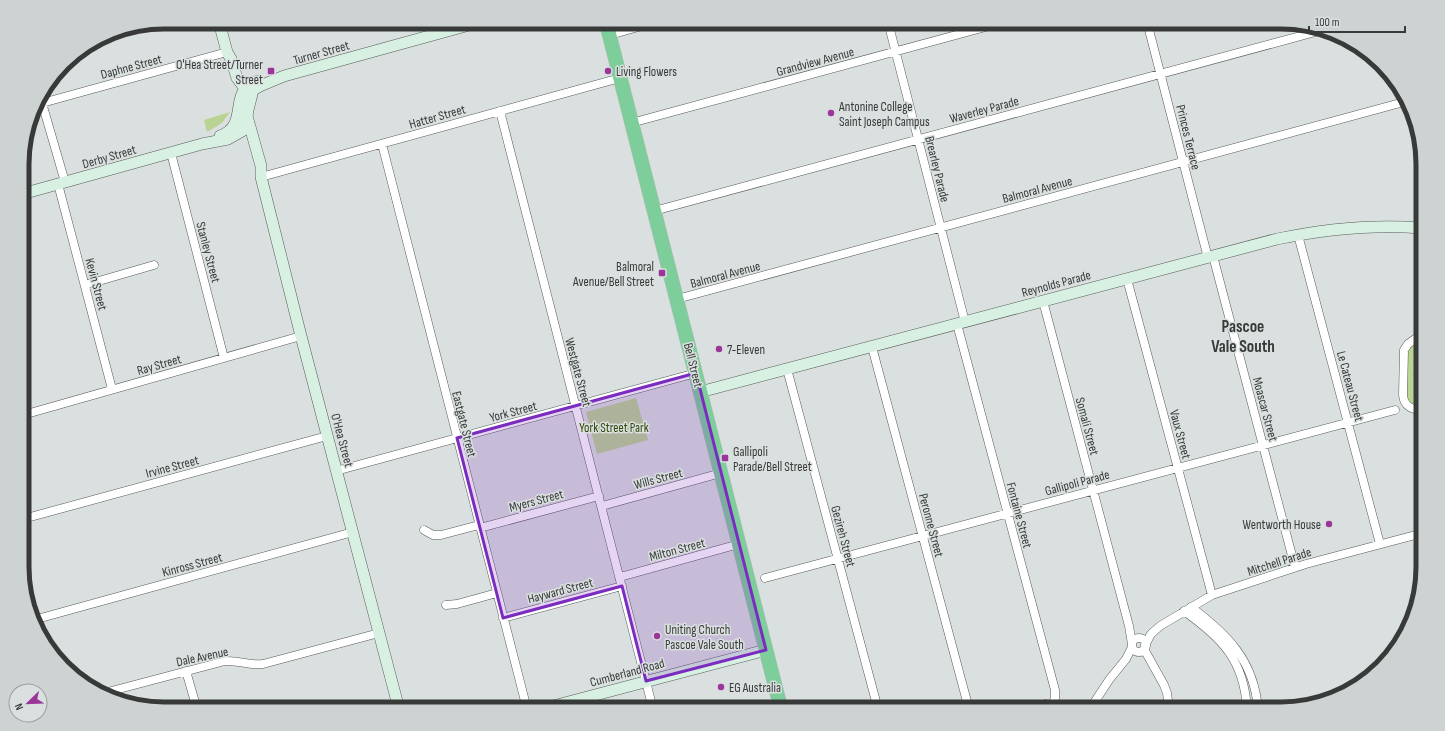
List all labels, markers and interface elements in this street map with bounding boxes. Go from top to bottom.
scale bar [1309,8,1405,34]
text: 100 m [1315,15,1340,30]
street label: Turner Street [291,37,351,69]
street label: Grandview Avenue [775,44,856,80]
street label: Daphne Street [99,51,164,83]
place label: O'Hea Street/Turner Street [176,57,263,88]
place label: Living Flowers [616,64,677,80]
marker: O'Hea Street/Turner Street [266,66,276,76]
marker: Living Flowers [603,66,613,76]
street label: Waverley Parade [948,93,1021,127]
place label: Antonine College Saint Joseph Campus [838,99,930,130]
street label: Hatter Street [407,101,467,133]
street label: Princes Terrace [1172,103,1204,171]
marker: Antonine College Saint Joseph Campus [826,108,836,118]
street label: Brearley Parade [921,135,953,204]
street label: Derby Street [81,142,138,172]
street label: Balmoral Avenue [1001,173,1074,207]
street label: Stanley Street [192,220,224,284]
street label: Kevin Street [81,256,111,312]
street label: Balmoral Avenue [689,258,762,292]
place label: Balmoral Avenue/Bell Street [572,259,654,290]
street label: Reynolds Parade [1020,267,1093,301]
marker: Balmoral Avenue/Bell Street [657,268,667,278]
district label: Pascoe Vale South [1211,317,1275,357]
street label: Westgate Street [561,336,595,409]
street label: Bell Street [680,341,706,389]
place label: 7-Eleven [727,342,765,358]
marker: 7-Eleven [714,344,724,354]
street label: Le Cateau Street [1333,349,1367,423]
street label: Ray Street [135,351,183,379]
street label: Moascar Street [1249,375,1281,443]
street label: Eastgate Street [448,390,480,459]
street label: Somali Street [1072,396,1102,457]
street label: York Street [488,398,539,426]
street label: Vaux Street [1166,408,1194,461]
street label: O'Hea Street [327,412,357,469]
park label: York Street Park [579,420,649,436]
place label: Gallipoli Parade/Bell Street [733,444,812,475]
street label: Irvine Street [144,452,201,482]
marker: Gallipoli Parade/Bell Street [720,453,730,463]
street label: Wills Street [632,465,684,493]
street label: Gallipoli Parade [1043,467,1111,499]
street label: Fontaine Street [1003,481,1035,550]
street label: Myers Street [507,486,565,516]
street label: Peronne Street [915,492,947,559]
street label: Gezireh Street [827,504,859,569]
place label: Wentworth House [1242,517,1321,533]
marker: Wentworth House [1324,519,1334,529]
street label: Milton Street [648,535,707,565]
street label: Mitchell Parade [1245,544,1313,580]
street label: Kinross Street [160,549,224,581]
street label: Hayward Street [526,575,595,607]
place label: Uniting Church Pascoe Vale South [665,622,744,653]
marker: Uniting Church Pascoe Vale South [652,631,662,641]
street label: Dale Avenue [175,644,230,670]
street label: Cumberland Road [588,655,666,691]
place label: EG Australia [729,680,781,696]
marker: EG Australia [716,682,726,692]
north arrow [8,683,48,723]
text: N [12,701,26,712]

